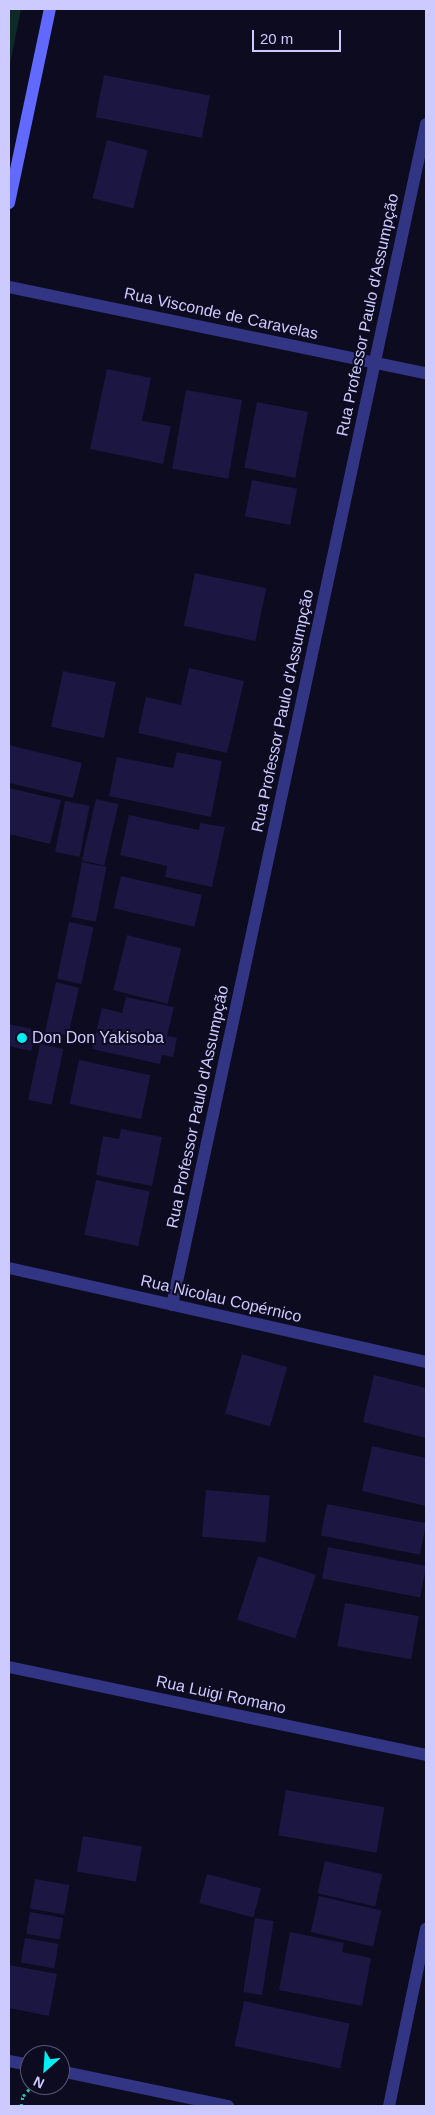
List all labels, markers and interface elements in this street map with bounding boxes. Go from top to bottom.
scale bar [255,20,344,52]
text: 20 m [260,30,293,47]
street label: Rua Professor Paulo d'Assumpção [333,192,403,438]
street label: Rua Visconde de Caravelas [122,284,320,344]
street label: Rua Professor Paulo d'Assumpção [248,588,318,834]
street label: Rua Professor Paulo d'Assumpção [163,984,233,1230]
place label: Don Don Yakisoba [32,1028,164,1048]
marker: Don Don Yakisoba [16,1032,28,1044]
street label: Rua Nicolau Copérnico [139,1271,303,1327]
street label: Rua Luigi Romano [154,1672,288,1718]
north arrow [20,2045,70,2095]
text: N [31,2073,47,2092]

